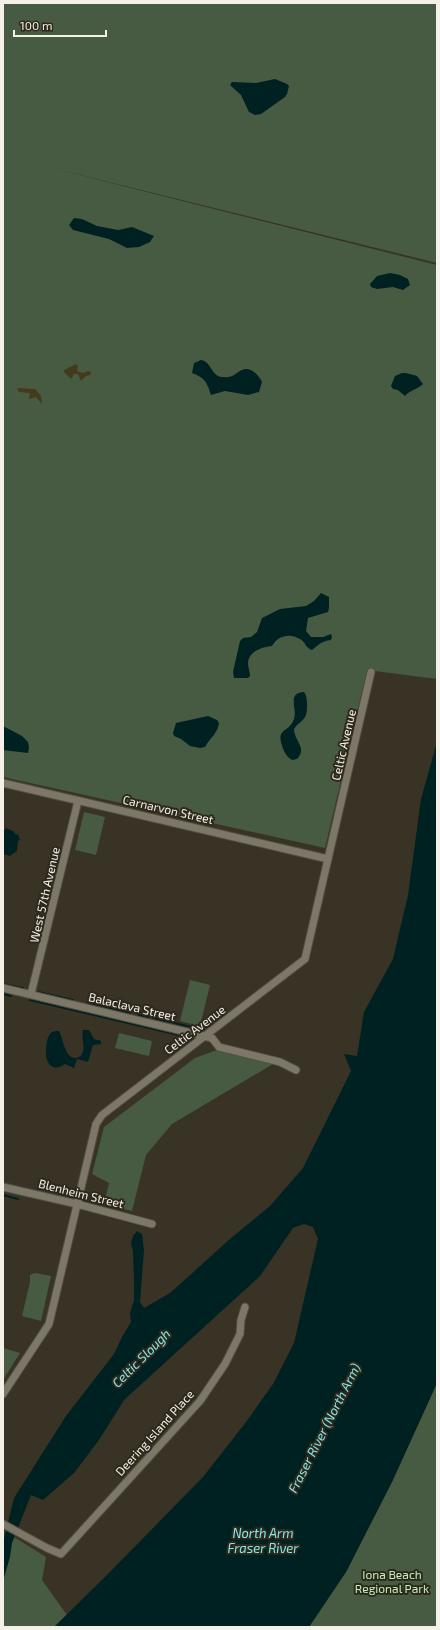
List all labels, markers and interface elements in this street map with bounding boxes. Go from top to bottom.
scale bar [14,12,106,38]
text: 100 m [20,18,52,32]
street label: Celtic Avenue [328,708,358,782]
street label: Carnarvon Street [121,792,215,826]
street label: West 57th Avenue [26,846,62,944]
street label: Balaclava Street [87,989,178,1023]
street label: Celtic Avenue [161,1002,228,1057]
street label: Blenheim Street [37,1176,126,1210]
water label: Celtic Slough [108,1325,174,1391]
water label: Fraser River (North Arm) [284,1360,364,1495]
street label: Deering Island Place [112,1387,196,1478]
water label: North Arm Fraser River [228,1525,299,1556]
park label: Iona Beach Regional Park [355,1567,429,1595]

